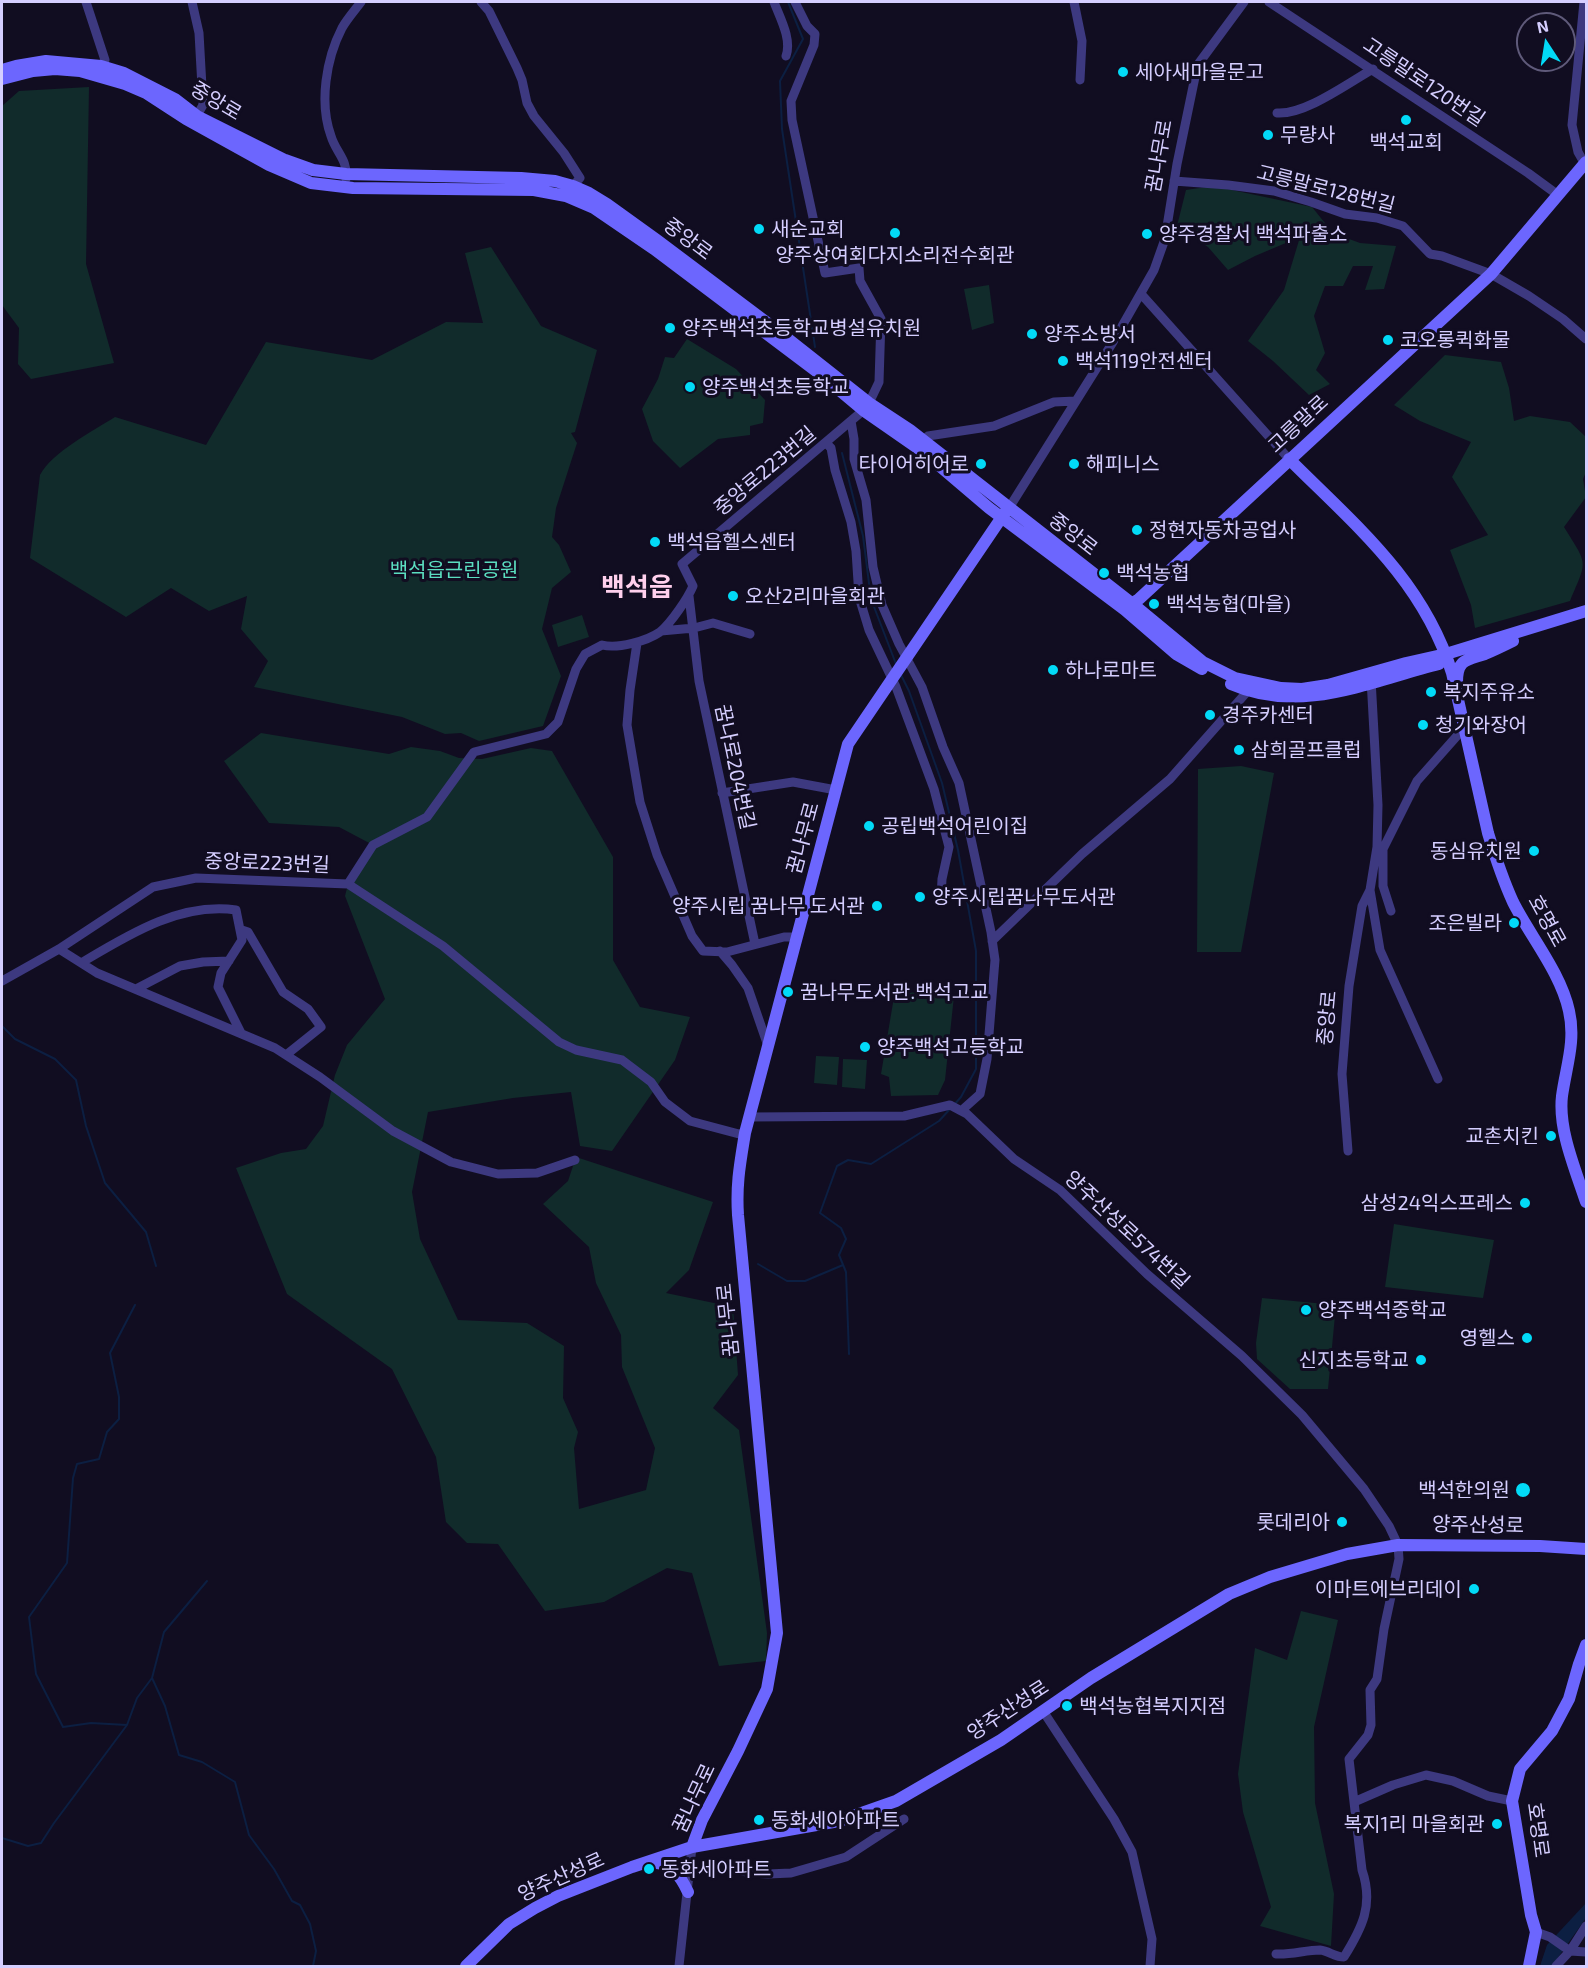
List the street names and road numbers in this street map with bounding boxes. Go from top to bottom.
street label: 고릉말로120번길 [1359,32,1489,132]
street label: 중앙로 [186,76,246,126]
street label: 꿈나무로 [1141,118,1177,194]
street label: 고릉말로128번길 [1254,160,1398,218]
street label: 중앙로 [659,213,717,265]
street label: 고릉말로 [1263,390,1333,458]
street label: 중앙로223번길 [709,421,821,521]
street label: 중앙로 [1044,508,1102,560]
street label: 꿈나로204번길 [710,702,760,832]
street label: 꿈나무로 [782,799,824,877]
street label: 중앙로223번길 [204,849,330,877]
street label: 호명로 [1523,891,1571,951]
street label: 중앙로 [1313,989,1341,1047]
street label: 양주산성로574번길 [1060,1166,1194,1294]
street label: 꿈나무로 [712,1282,744,1358]
street label: 양주산성로 [1432,1512,1524,1538]
street label: 양주산성로 [963,1675,1053,1745]
street label: 꿈나무로 [668,1760,720,1836]
street label: 호명로 [1522,1801,1554,1859]
street label: 양주산성로 [514,1847,608,1907]

